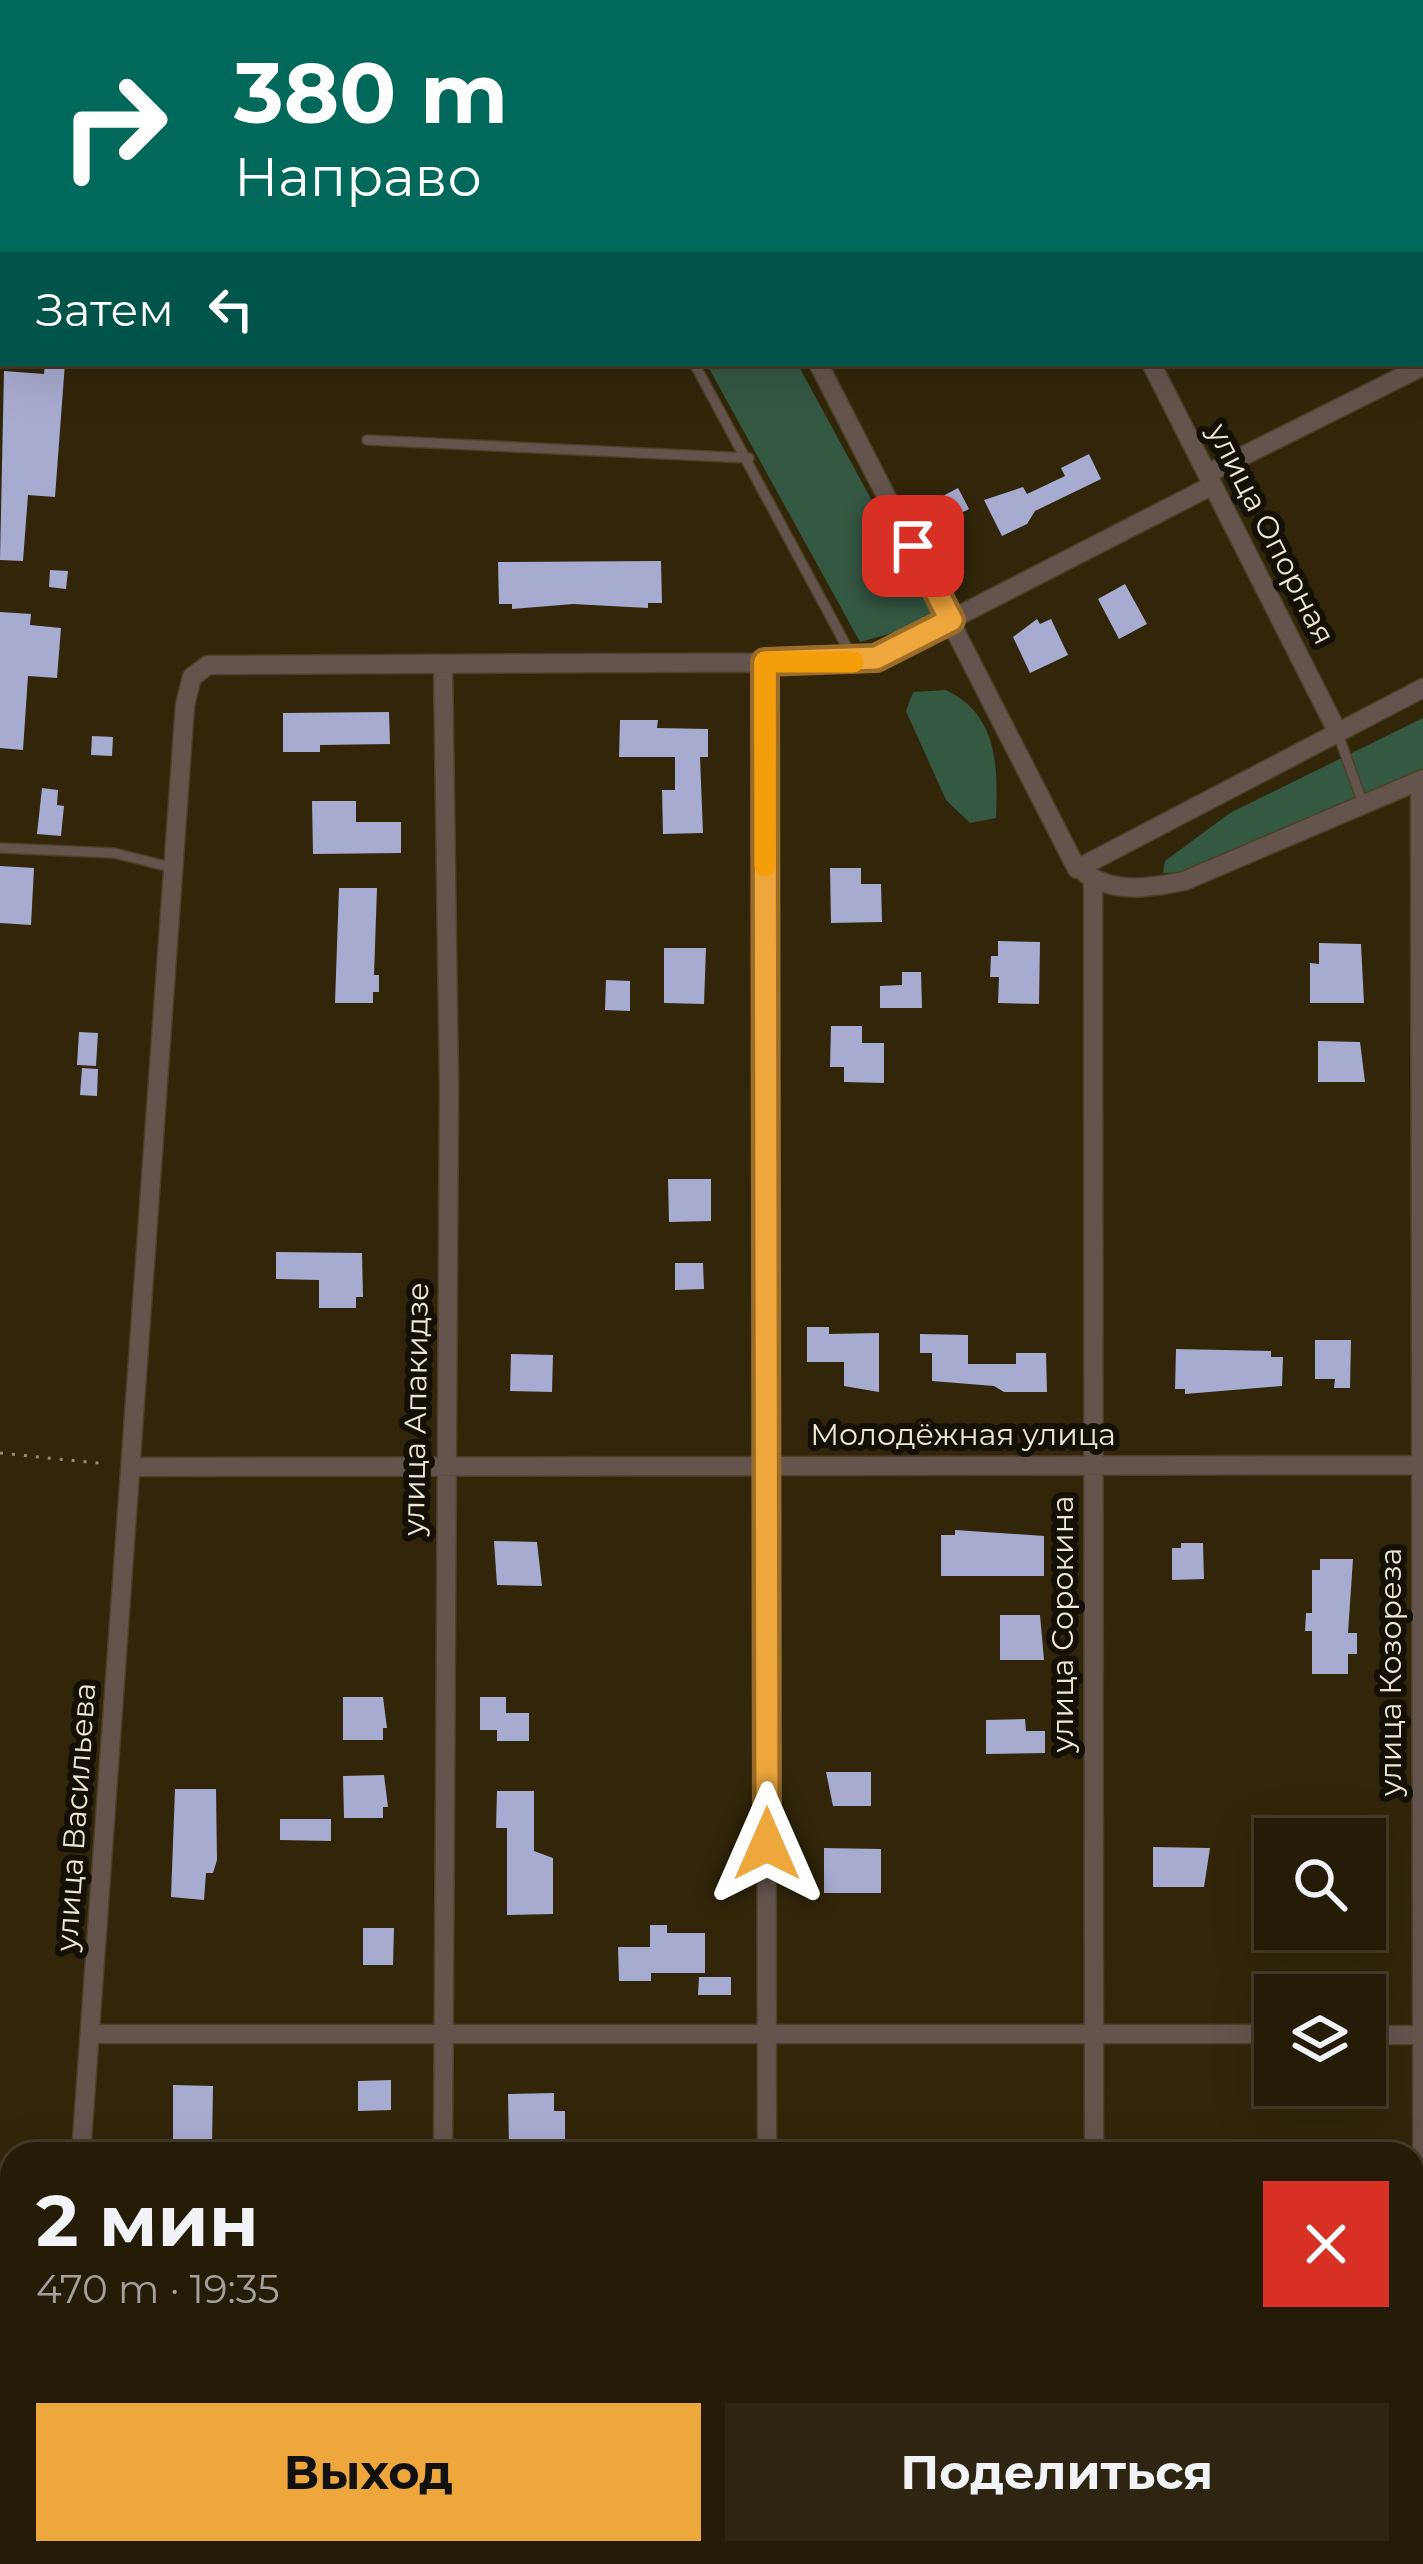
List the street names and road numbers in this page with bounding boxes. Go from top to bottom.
street label: улица Опорная [1199,416,1343,650]
street label: улица Апакидзе [395,1282,436,1537]
street label: Молодёжная улица [810,1416,1116,1453]
street label: улица Сорокина [1044,1496,1081,1753]
street label: улица Козореза [1372,1548,1409,1797]
street label: улица Васильева [48,1681,103,1953]

